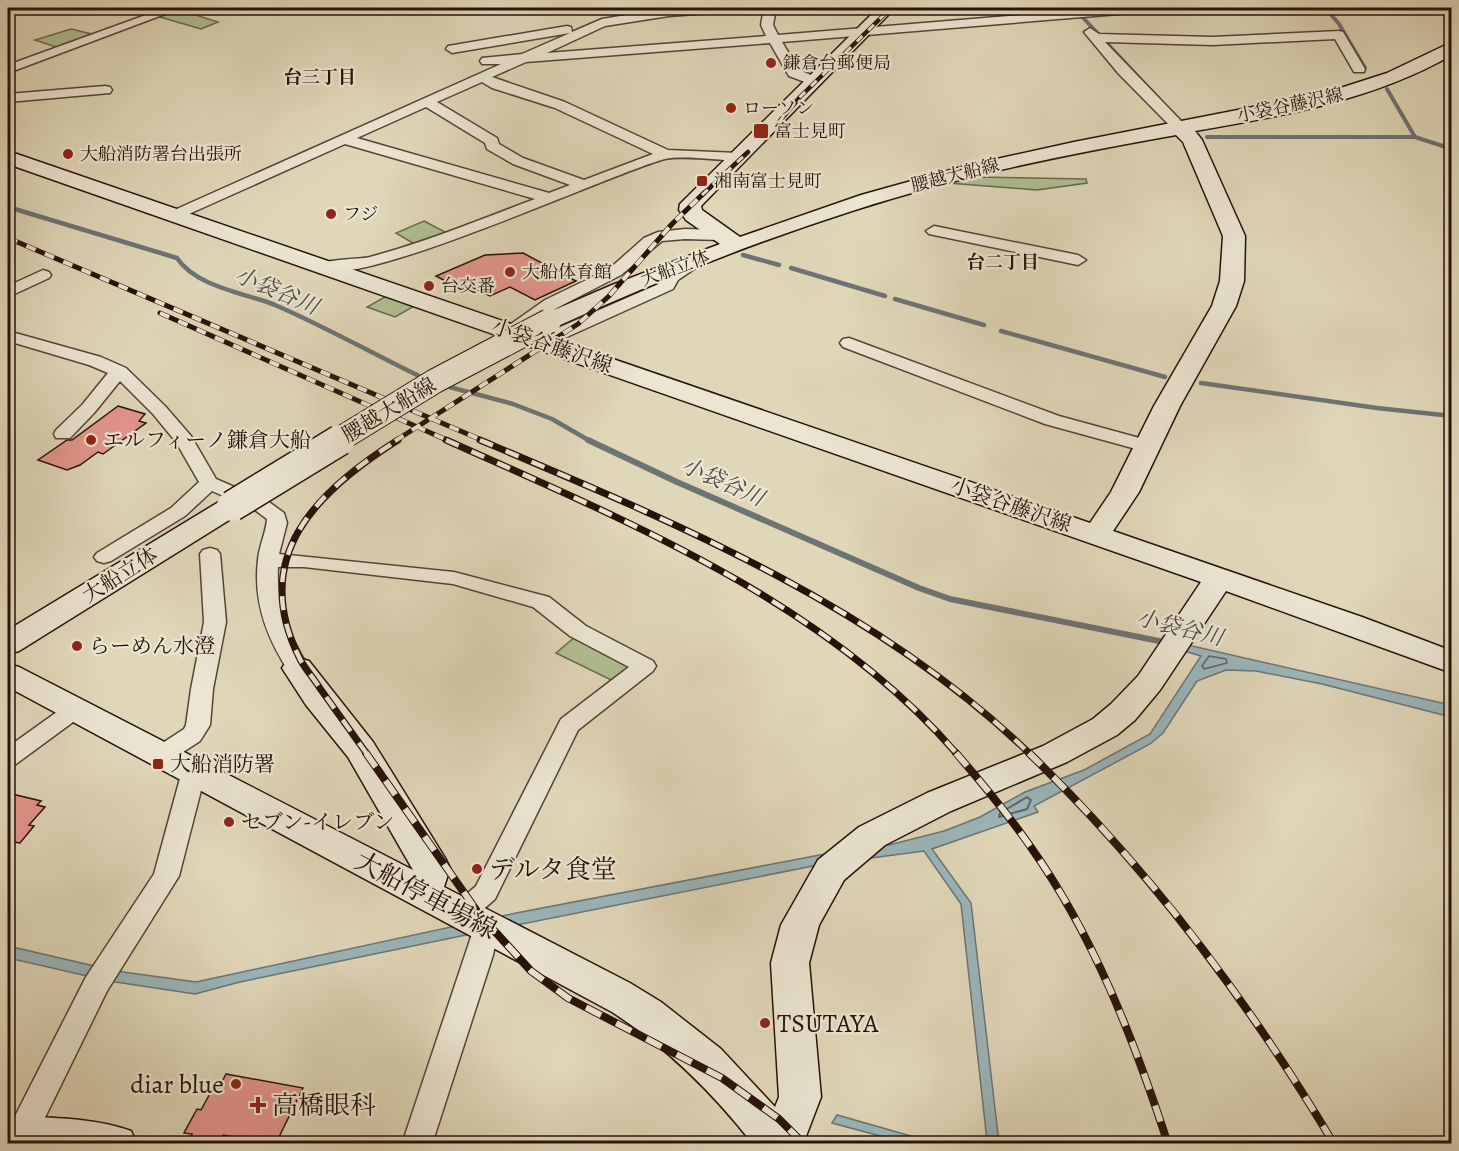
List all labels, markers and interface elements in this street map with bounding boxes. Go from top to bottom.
place label: 鎌倉台郵便局 [783,51,891,75]
marker: 鎌倉台郵便局 [764,56,778,70]
district label: 台三丁目 [284,65,356,89]
street label: 小袋谷藤沢線 [1235,82,1345,128]
place label: ローソン [743,96,814,120]
marker: ローソン [724,101,738,115]
place label: 富士見町 [774,119,846,143]
marker: 富士見町 [752,122,770,140]
place label: 大船消防署台出張所 [80,142,242,166]
marker: 大船消防署台出張所 [61,147,75,161]
street label: 腰越大船線 [908,152,1002,198]
place label: 湘南富士見町 [714,169,822,193]
marker: 湘南富士見町 [695,174,709,188]
place label: フジ [343,202,378,226]
marker: フジ [324,207,338,221]
street label: 大船立体 [637,244,713,292]
district label: 台二丁目 [967,250,1039,274]
water label: 小袋谷川 [230,260,325,323]
place label: 大船体育館 [522,260,612,284]
marker: 大船体育館 [503,265,517,279]
place label: 台交番 [441,274,495,298]
marker: 台交番 [422,279,436,293]
street label: 小袋谷藤沢線 [488,312,616,380]
street label: 腰越大船線 [337,371,441,449]
place label: エルフィーノ鎌倉大船 [103,426,311,454]
marker: エルフィーノ鎌倉大船 [84,433,98,447]
water label: 小袋谷川 [676,450,771,514]
street label: 小袋谷藤沢線 [947,471,1075,539]
street label: 大船立体 [77,541,163,609]
water label: 小袋谷川 [1133,603,1228,654]
place label: らーめん水澄 [89,632,215,660]
marker: らーめん水澄 [70,639,84,653]
place label: 大船消防署 [170,750,275,778]
marker: 大船消防署 [151,757,165,771]
place label: セブン-イレブン [241,808,394,836]
marker: セブン-イレブン [222,815,236,829]
street label: 大船停車場線 [349,843,503,948]
place label: デルタ食堂 [489,852,617,887]
marker: デルタ食堂 [470,862,484,876]
place label: TSUTAYA [777,1006,879,1041]
marker: TSUTAYA [758,1016,772,1030]
place label: diar blue [130,1067,224,1102]
marker: diar blue [229,1077,243,1091]
place label: 高橋眼科 [272,1088,376,1123]
marker: 高橋眼科 [249,1096,267,1114]

